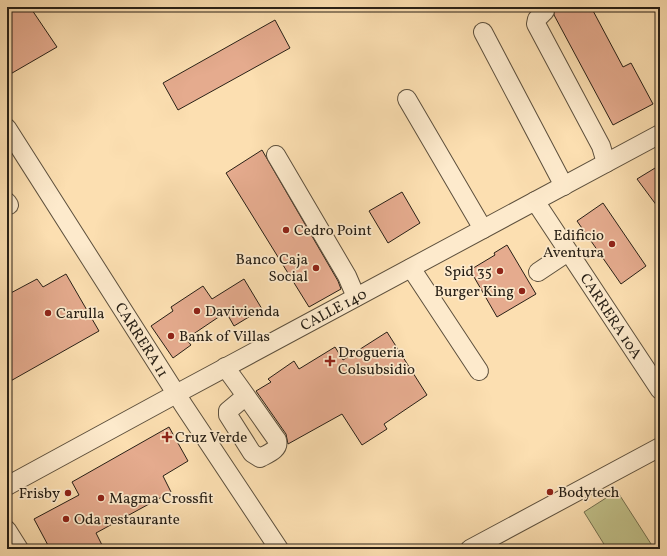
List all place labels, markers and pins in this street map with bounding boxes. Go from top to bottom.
place label: Cedro Point [294,221,372,242]
marker: Cedro Point [281,225,291,235]
place label: Edificio Aventura [543,226,604,264]
marker: Edificio Aventura [607,239,617,249]
place label: Banco Caja Social [236,250,308,288]
place label: Spid 35 [444,262,492,283]
marker: Banco Caja Social [311,263,321,273]
marker: Spid 35 [495,266,505,276]
place label: Burger King [435,282,514,303]
marker: Burger King [517,286,527,296]
place label: Davivienda [205,302,280,323]
place label: Carulla [56,304,104,325]
marker: Davivienda [192,306,202,316]
marker: Carulla [43,308,53,318]
place label: Bank of Villas [179,327,270,348]
marker: Bank of Villas [166,331,176,341]
place label: Drogueria Colsubsidio [338,343,415,381]
marker: Drogueria Colsubsidio [325,356,335,366]
place label: Cruz Verde [175,428,247,449]
marker: Cruz Verde [162,432,172,442]
place label: Bodytech [558,483,619,504]
place label: Frisby [19,484,60,505]
marker: Bodytech [545,487,555,497]
marker: Frisby [63,488,73,498]
place label: Magma Crossfit [109,489,213,510]
marker: Magma Crossfit [96,493,106,503]
place label: Oda restaurante [74,510,180,531]
marker: Oda restaurante [61,514,71,524]

